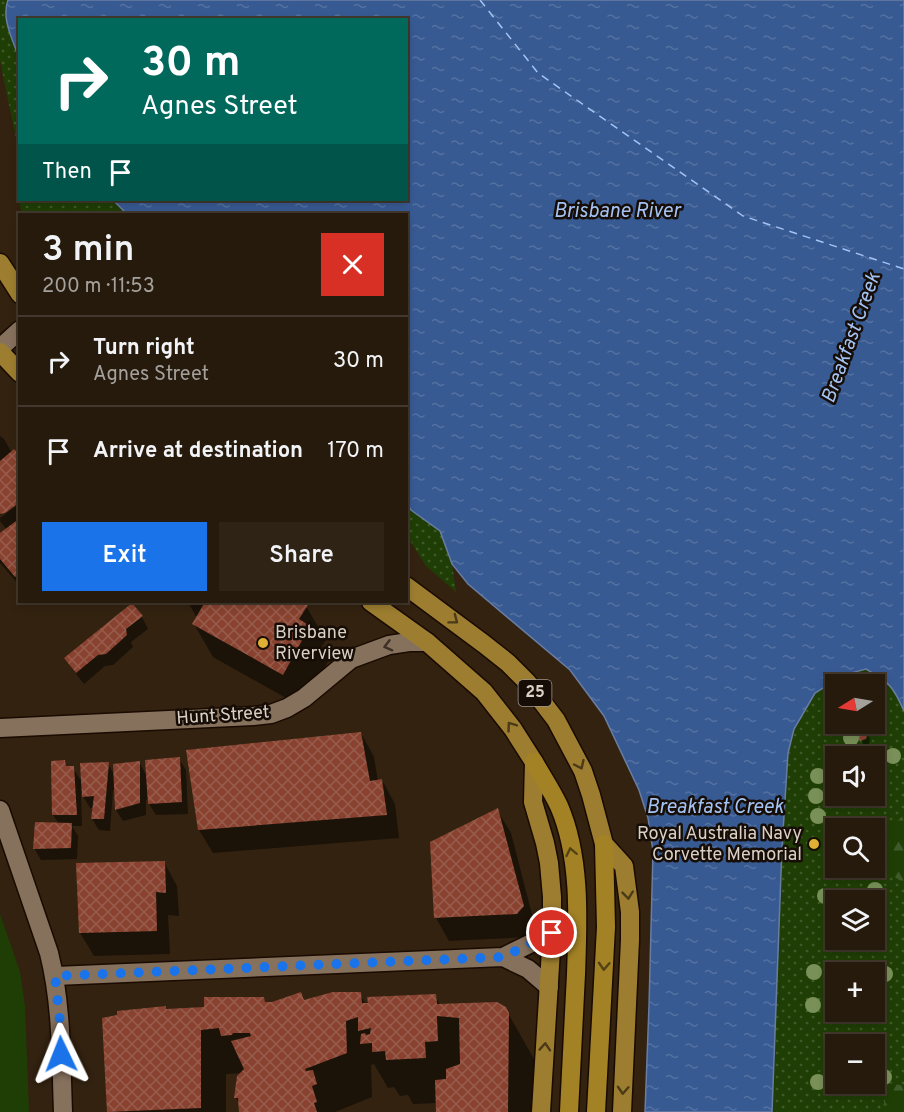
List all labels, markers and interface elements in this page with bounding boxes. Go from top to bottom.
text: 30 m [141,38,240,91]
icon: right [42,42,120,120]
text: Agnes Street [141,90,298,124]
icon: arrive [104,156,137,189]
text: Then [42,159,92,186]
water label: Brisbane River [554,199,682,225]
text: 3 min [42,228,134,274]
button: close [321,233,384,296]
water label: Breakfast Creek [816,268,888,407]
text: 200 m · 11:53 [42,274,155,300]
text: Turn right [93,335,195,362]
icon: right [42,345,75,378]
text: 30 m [333,348,384,375]
text: Agnes Street [93,362,209,388]
icon: arrive [42,435,75,468]
text: Arrive at destination [93,438,303,465]
text: 170 m [327,438,384,465]
button: Exit [42,522,207,591]
button: Share [219,522,384,591]
one-way arrow [447,613,458,624]
place label: Brisbane Riverview [275,622,354,666]
marker: Brisbane Riverview [256,636,270,650]
one-way arrow [383,639,393,652]
north arrow [825,674,885,734]
map controls [825,674,885,1094]
road number: 25 [518,680,552,706]
street label: Hunt Street [176,701,270,731]
one-way arrow [507,721,518,732]
button: sound [825,746,885,806]
one-way arrow [573,759,585,770]
water label: Breakfast Creek [646,795,785,821]
button: search [825,818,885,878]
place label: Royal Australia Navy Corvette Memorial [637,823,802,867]
marker: Royal Australia Navy Corvette Memorial [807,837,821,851]
one-way arrow [566,847,579,857]
one-way arrow [621,890,634,899]
button: layers [825,890,885,950]
pin [526,907,577,958]
icon: arrive [535,916,568,949]
one-way arrow [598,961,611,970]
button: + [825,962,885,1022]
position arrow [29,1022,93,1086]
button: − [825,1034,885,1094]
one-way arrow [538,1042,551,1051]
one-way arrow [617,1085,630,1094]

